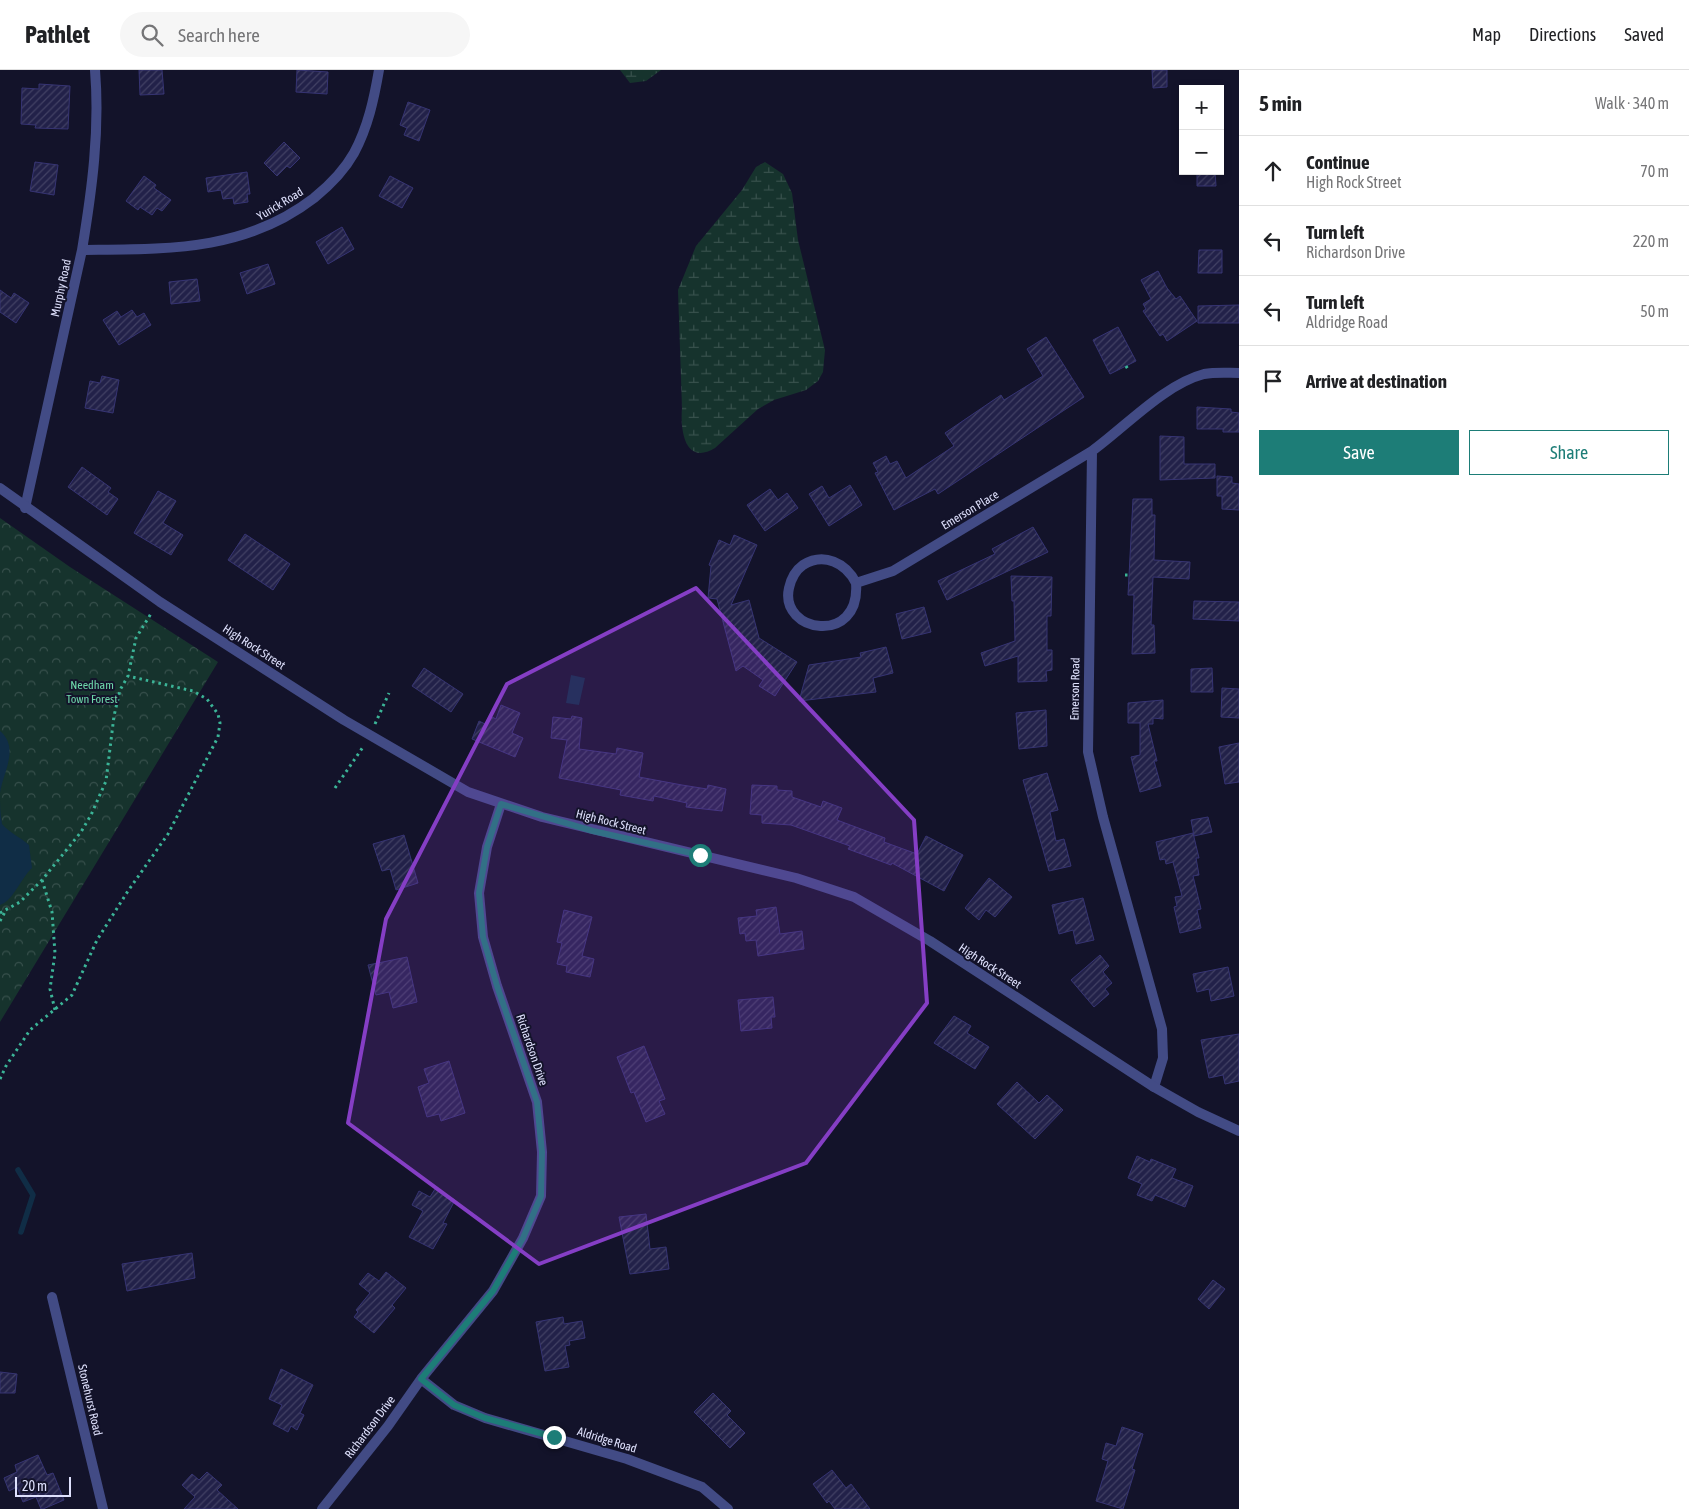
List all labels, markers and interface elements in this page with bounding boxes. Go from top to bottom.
search box [120,12,470,57]
text: Pathlet [25,21,90,48]
icon: search [138,21,166,49]
text: Search here [178,24,260,46]
text: Map [1472,24,1501,45]
text: Directions [1529,24,1596,45]
text: Saved [1624,24,1664,45]
map controls [1179,85,1224,175]
button: + [1179,85,1224,130]
text: 5 min [1259,91,1302,115]
text: Walk · 340 m [1595,94,1669,112]
button: − [1179,130,1224,175]
text: Continue [1306,151,1370,173]
icon: ahead [1259,157,1287,185]
text: 70 m [1640,162,1669,180]
text: High Rock Street [1306,173,1402,191]
street label: Yurick Road [254,185,306,223]
text: Turn left [1306,221,1364,243]
icon: left [1259,227,1287,255]
text: 220 m [1633,232,1669,250]
text: Richardson Drive [1306,243,1405,261]
street label: Murphy Road [48,258,74,318]
text: Turn left [1306,291,1364,313]
icon: left [1259,297,1287,325]
text: 50 m [1640,302,1669,320]
text: Aldridge Road [1306,313,1388,331]
icon: arrive [1259,367,1287,395]
text: Arrive at destination [1306,370,1447,392]
button: Save [1259,430,1459,475]
button: Share [1469,430,1669,475]
street label: Emerson Place [939,487,1001,533]
street label: High Rock Street [220,622,288,673]
street label: Emerson Road [1067,657,1083,721]
park label: Needham Town Forest [66,678,118,706]
street label: High Rock Street [575,807,648,838]
route start [689,844,712,867]
street label: High Rock Street [956,941,1024,992]
street label: Richardson Drive [513,1013,551,1087]
street label: Stonehurst Road [75,1363,105,1437]
street label: Richardson Drive [342,1393,398,1461]
street label: Aldridge Road [576,1424,638,1456]
route end [543,1426,566,1449]
scale bar [15,1474,71,1497]
text: 20 m [22,1478,47,1494]

